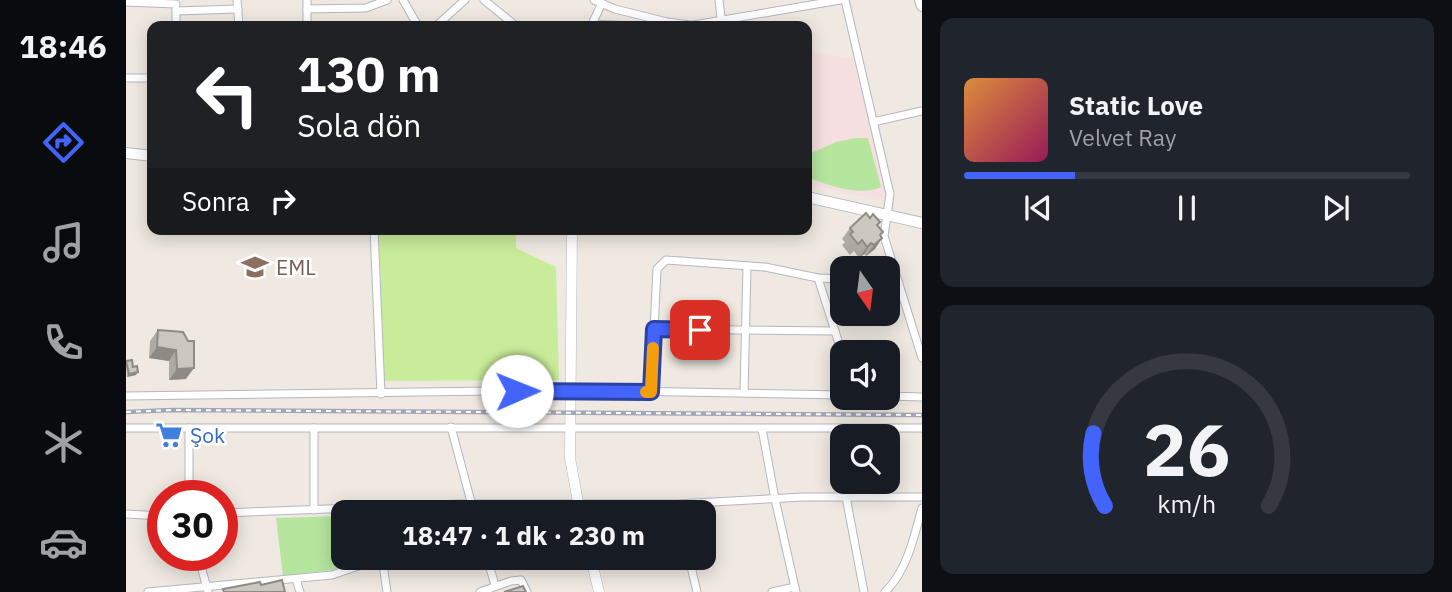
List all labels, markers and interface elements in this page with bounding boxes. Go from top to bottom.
text: 18:46 [19,25,107,67]
text: 130 m [297,42,441,105]
icon: left [182,49,273,140]
text: Static Love [1069,88,1203,122]
text: Sola dön [297,104,422,146]
icon: directions [39,118,88,167]
text: Velvet Ray [1069,122,1176,152]
icon: right [264,182,302,220]
text: Sonra [182,184,250,218]
icon: previous [1019,189,1057,227]
icon: pause [1168,189,1206,227]
icon: next [1317,189,1355,227]
icon: music [39,218,88,267]
school or university icon: EML [240,252,270,282]
place label: EML [276,253,316,281]
north arrow [830,256,900,326]
map controls [830,256,900,494]
pin [670,300,730,360]
icon: arrive [681,311,719,349]
icon: phone [39,318,88,367]
button: sound [830,340,900,410]
position arrow [480,354,554,428]
text: 26 [1143,401,1231,496]
icon: climate [39,418,88,467]
supermarket icon: Şok [154,420,184,450]
place label: Şok [190,421,225,449]
button: search [830,424,900,494]
speed limit sign: 30 [147,480,238,571]
text: km/h [1158,486,1216,519]
icon: car [39,518,88,567]
text: 18:47 · 1 dk · 230 m [402,518,645,552]

